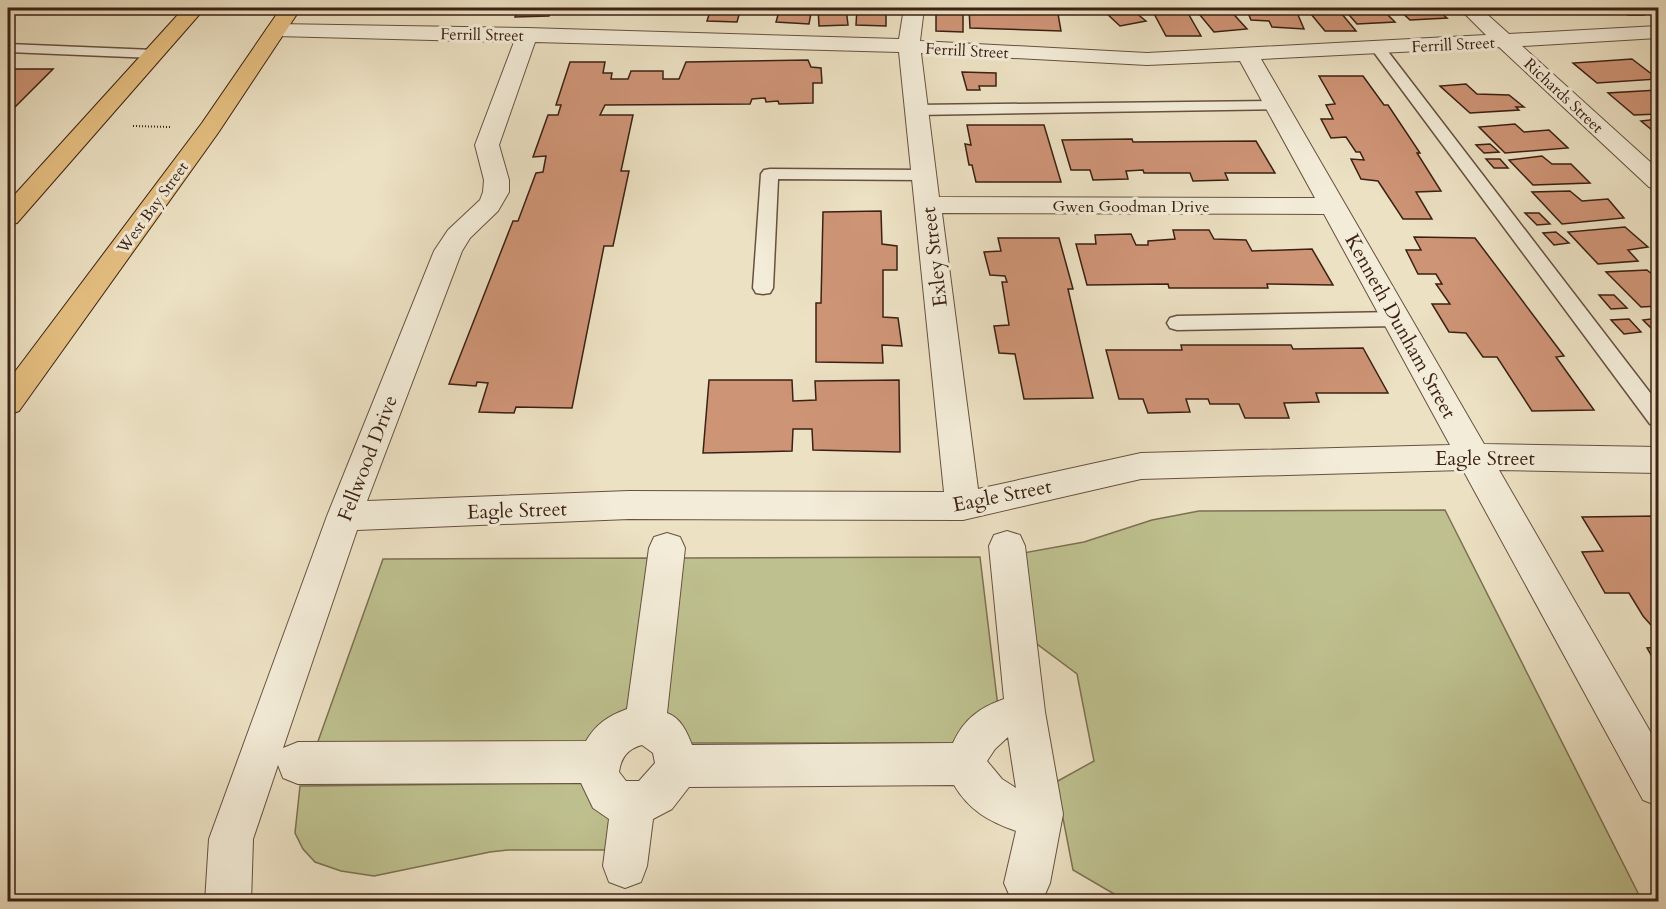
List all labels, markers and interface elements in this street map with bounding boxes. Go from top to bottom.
street label: Ferrill Street [440,23,524,47]
street label: Ferrill Street [1411,32,1495,58]
street label: Ferrill Street [925,38,1009,64]
street label: Richards Street [1519,53,1608,138]
street label: West Bay Street [111,157,194,259]
street label: Gwen Goodman Drive [1052,196,1210,218]
street label: Exley Street [915,205,954,308]
street label: Kenneth Dunham Street [1339,229,1463,424]
street label: Fellwood Drive [331,391,404,525]
street label: Eagle Street [1435,445,1536,472]
street label: Eagle Street [951,473,1054,518]
street label: Eagle Street [467,495,568,526]

